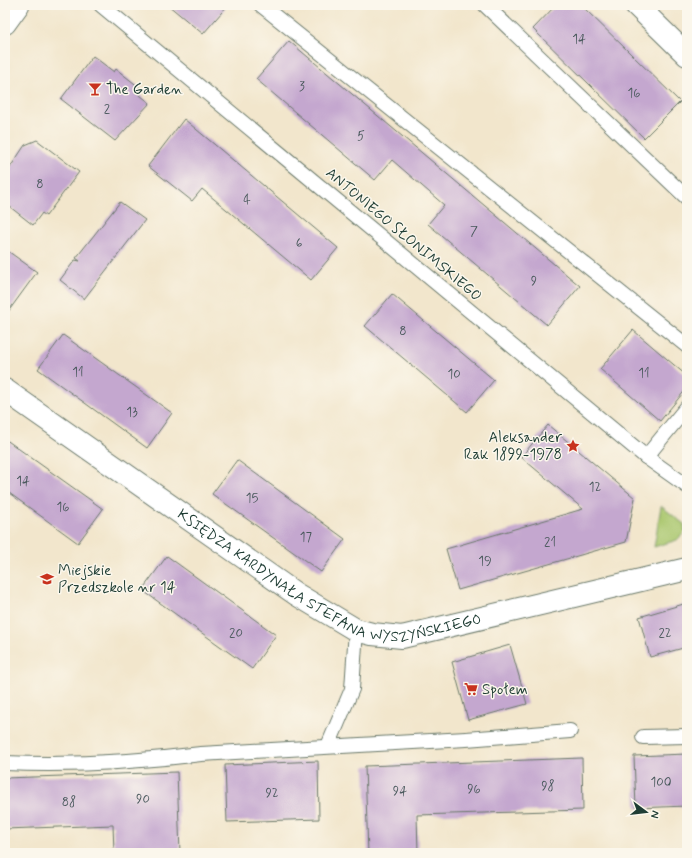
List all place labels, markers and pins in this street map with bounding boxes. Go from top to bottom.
place label: The Garden [106,80,183,100]
bar icon: The Garden [87,81,103,97]
place label: Aleksander Rak 1899-1978 [464,428,562,465]
place icon: Aleksander Rak 1899-1978 [565,438,581,454]
place label: Miejskie Przedszkole nr 14 [58,561,176,598]
school or university icon: Miejskie Przedszkole nr 14 [39,571,55,587]
place label: Społem [482,680,528,700]
supermarket icon: Społem [463,681,479,697]

